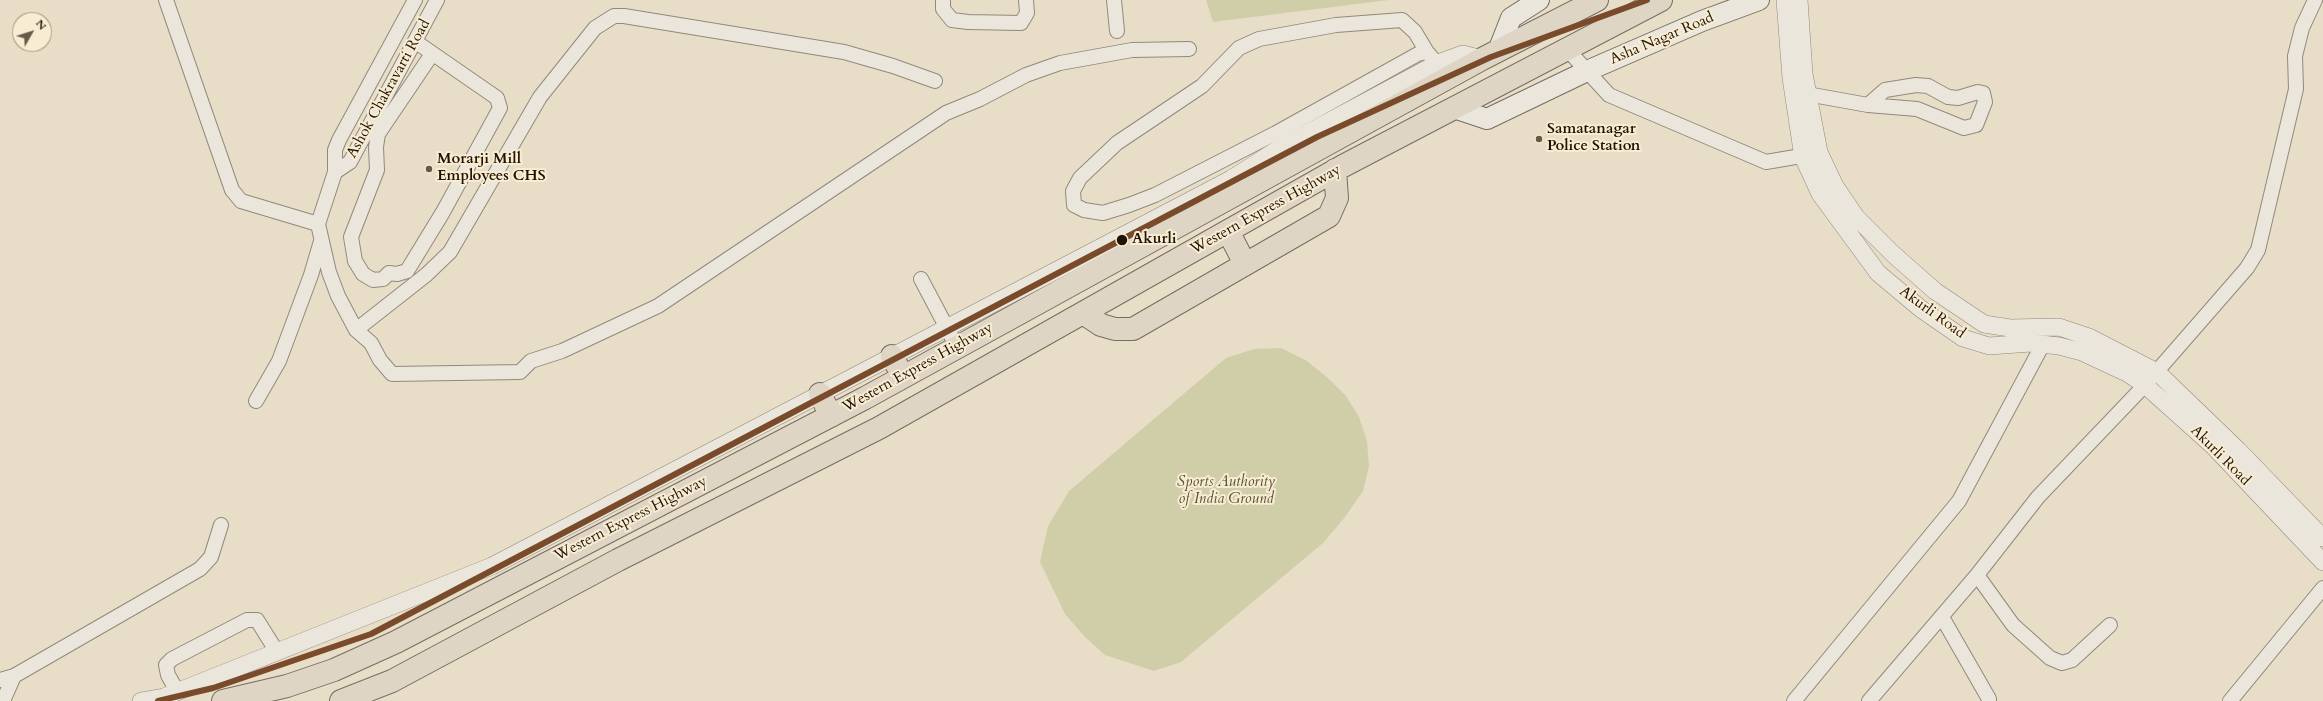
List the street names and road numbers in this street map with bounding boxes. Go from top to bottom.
street label: Asha Nagar Road [1607,9,1717,69]
street label: Ashok Chakravarti Road [343,17,435,161]
street label: Western Express Highway [1188,161,1344,259]
street label: Akurli Road [1895,283,1969,343]
street label: Western Express Highway [840,319,996,417]
street label: Akurli Road [2186,422,2254,490]
street label: Western Express Highway [552,473,710,565]

